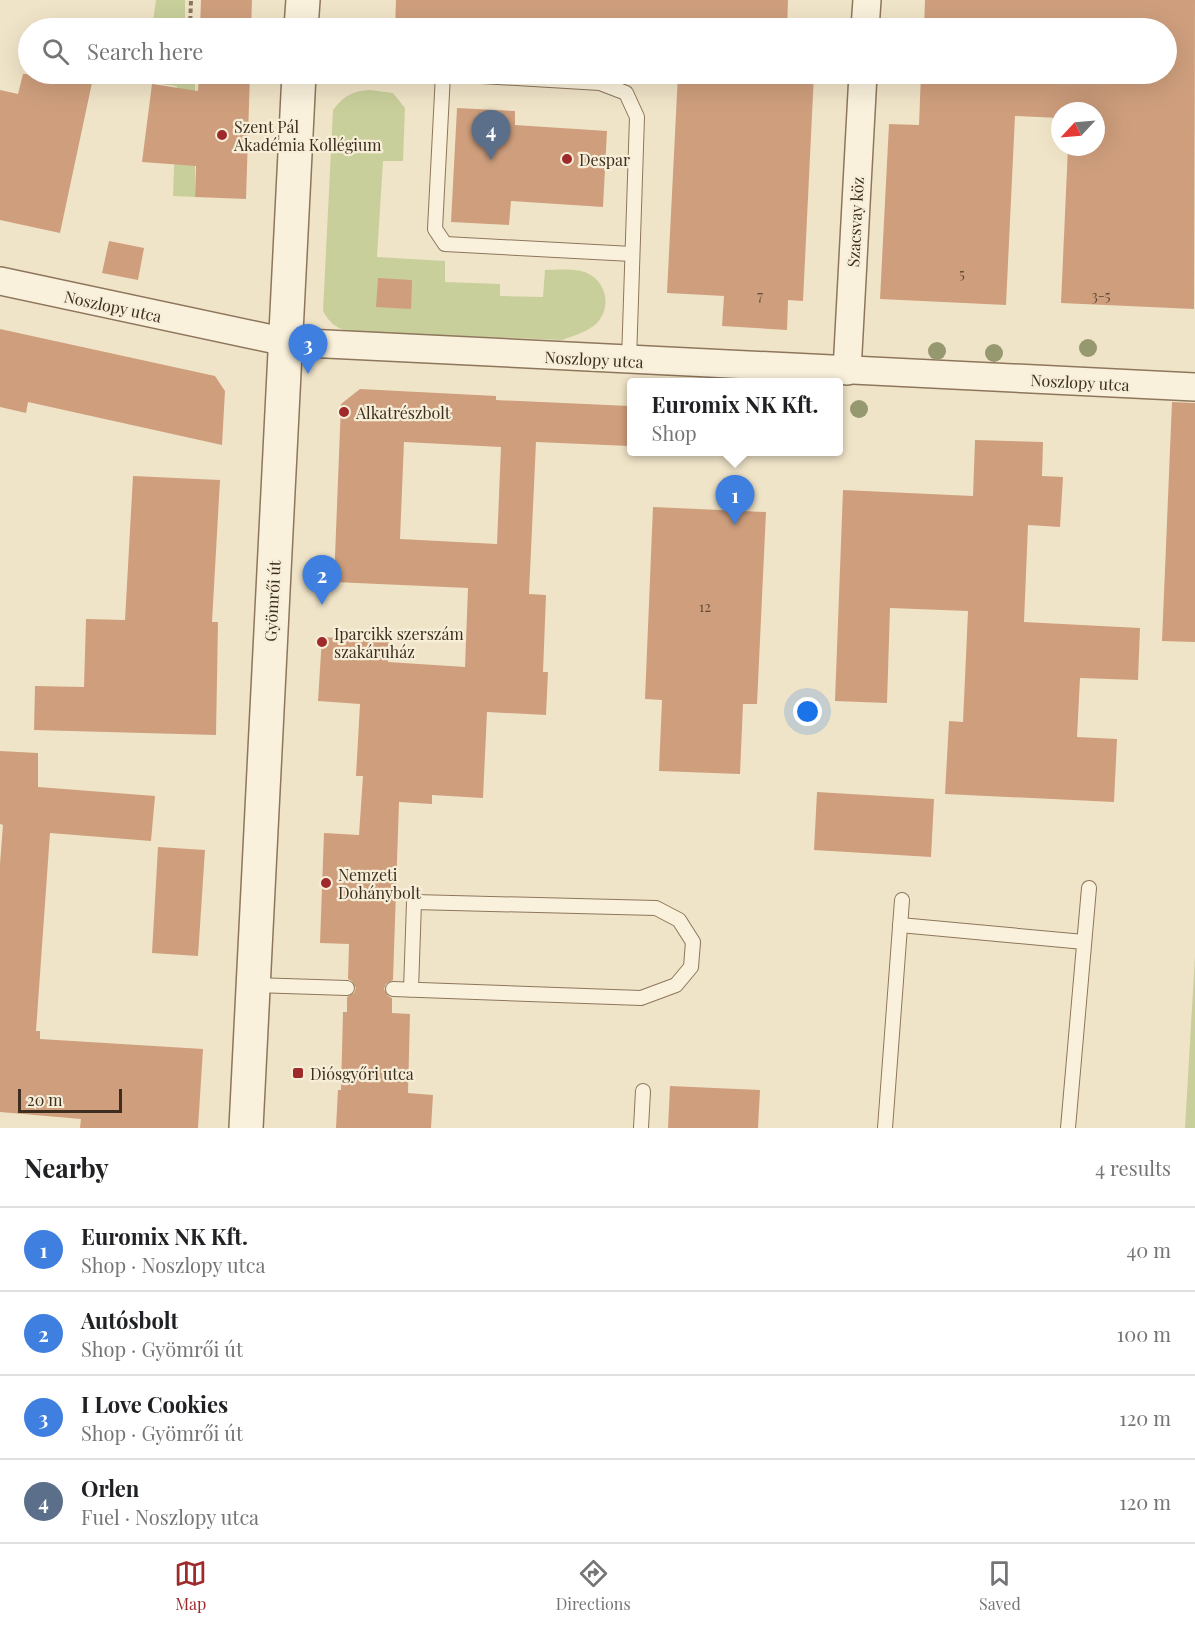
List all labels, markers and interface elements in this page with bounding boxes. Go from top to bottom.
search box [18,18,1177,84]
icon: search [39,35,72,68]
text: Search here [87,36,203,66]
north arrow [1051,102,1105,156]
pin: 4 [472,110,510,160]
place label: Szent Pál Akadémia Kollégium [233,116,382,155]
marker: Szent Pál Akadémia Kollégium [215,128,229,142]
place label: Despar [579,149,630,170]
marker: Despar [560,152,574,166]
street label: Szacsvay köz [842,176,868,268]
house number: 5 [959,264,965,283]
street label: Noszlopy utca [62,285,164,327]
house number: 7 [757,286,763,305]
house number: 3-5 [1091,286,1111,305]
pin: 3 [288,324,328,374]
street label: Noszlopy utca [544,346,644,372]
street label: Noszlopy utca [1030,369,1130,395]
popup [627,378,843,456]
text: Euromix NK Kft. [652,389,818,419]
place label: Alkatrészbolt [355,402,451,423]
marker: Alkatrészbolt [337,405,351,419]
text: Shop [652,419,697,446]
pin: 1 [716,476,754,525]
pin: 2 [302,556,342,605]
street label: Gyömrői út [259,560,285,642]
house number: 12 [699,597,711,616]
place label: Iparcikk szerszám szakáruház [334,623,464,662]
marker: Iparcikk szerszám szakáruház [315,635,329,649]
your location [793,697,822,726]
place label: Nemzeti Dohánybolt [338,864,421,903]
marker: Nemzeti Dohánybolt [319,876,333,890]
place label: Diósgyőri utca [310,1063,414,1084]
marker: Diósgyőri utca [291,1066,305,1080]
scale bar [18,1086,122,1114]
text: 20 m [27,1089,62,1110]
text: Nearby [24,1150,109,1185]
text: 4 results [1095,1154,1171,1181]
text: Euromix NK Kft. [81,1221,248,1251]
text: 1 [40,1236,47,1263]
text: 40 m [1126,1236,1171,1263]
text: Shop · Noszlopy utca [81,1251,265,1278]
text: Autósbolt [81,1305,178,1335]
text: 2 [38,1320,49,1347]
text: 100 m [1117,1320,1171,1347]
text: Shop · Gyömrői út [81,1335,243,1362]
text: I Love Cookies [81,1389,228,1419]
text: 3 [39,1404,48,1431]
text: 120 m [1119,1404,1171,1431]
text: Shop · Gyömrői út [81,1419,243,1446]
text: Orlen [81,1473,139,1503]
text: 4 [38,1488,49,1515]
text: 120 m [1119,1488,1171,1515]
text: Fuel · Noszlopy utca [81,1503,259,1530]
tab: Map [174,1557,207,1614]
tab: Directions [556,1557,631,1614]
tab: Saved [979,1557,1021,1614]

